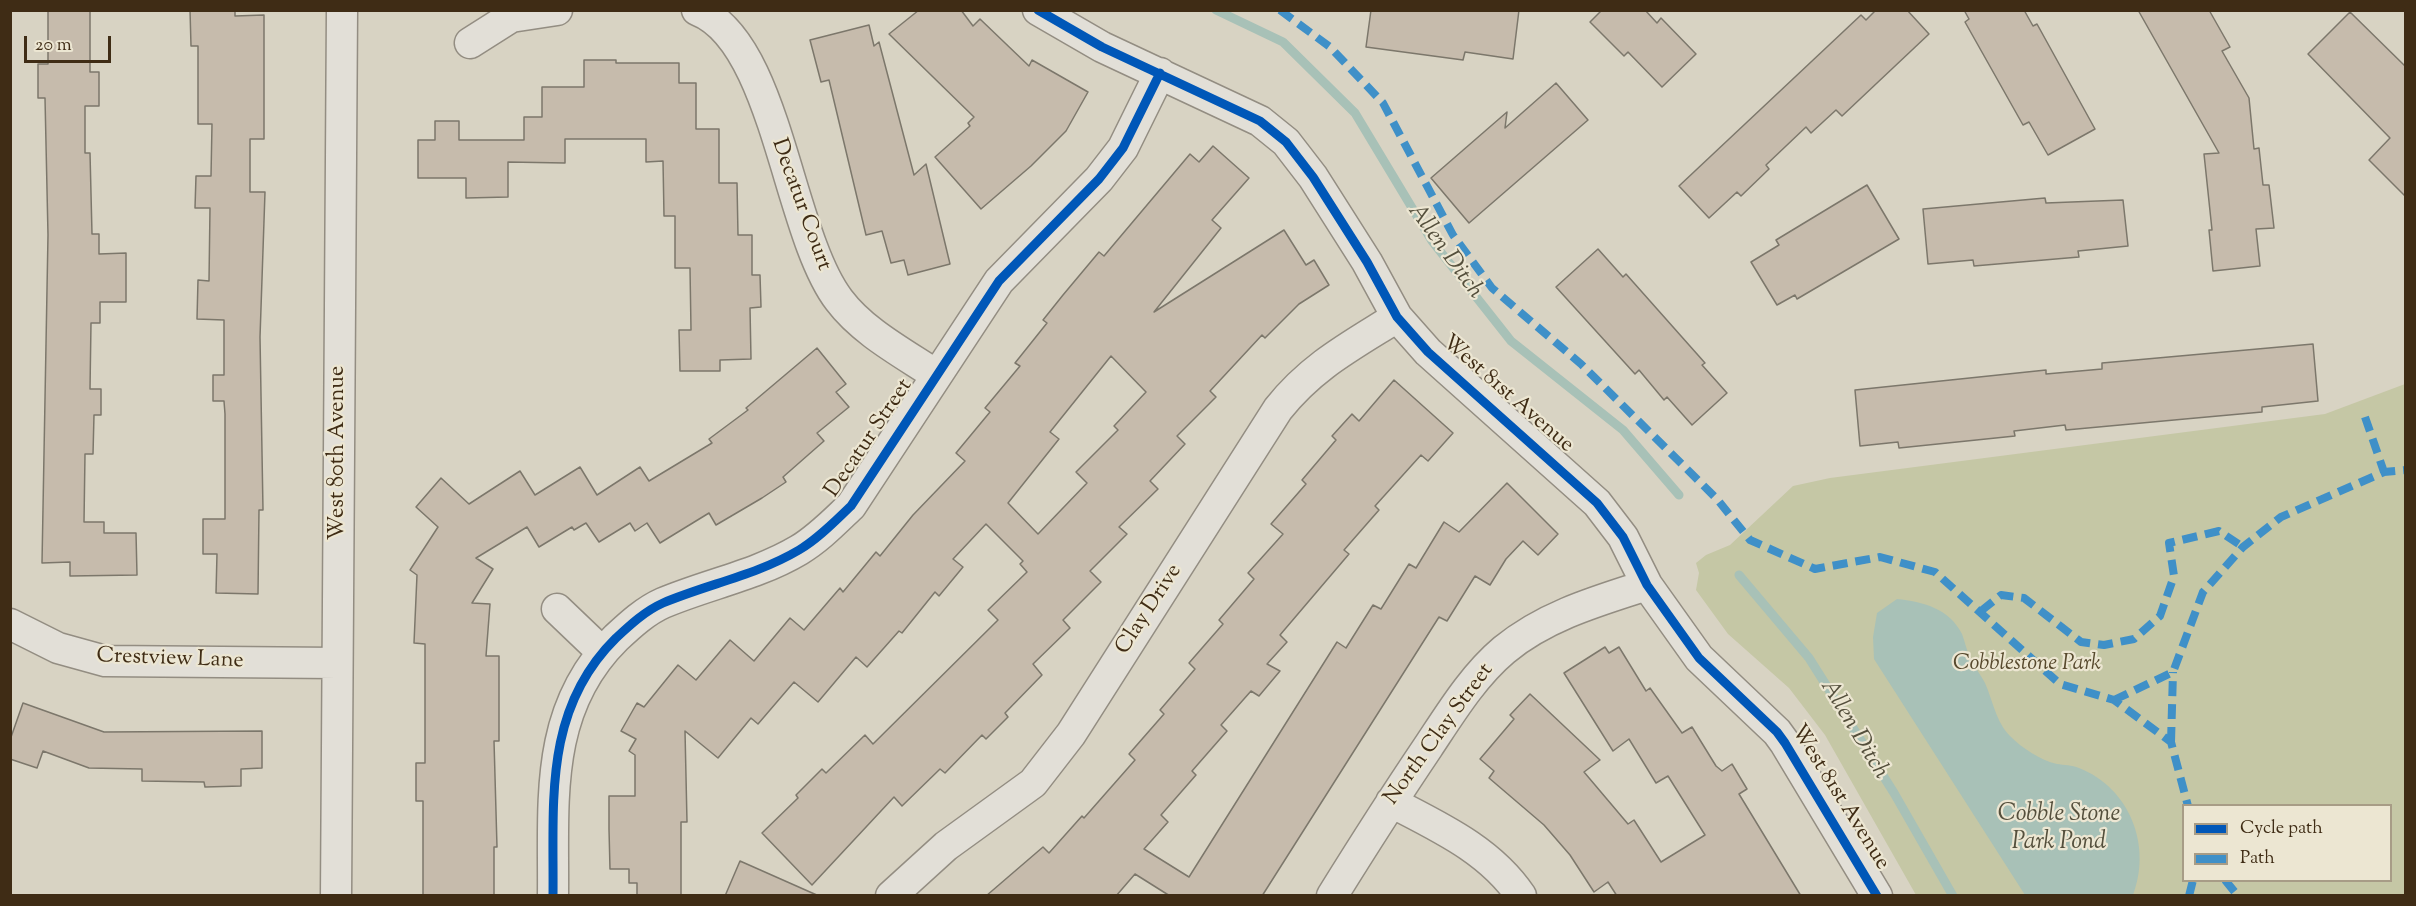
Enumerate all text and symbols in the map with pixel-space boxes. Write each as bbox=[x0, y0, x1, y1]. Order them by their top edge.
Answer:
scale bar bbox=[27, 24, 114, 62]
text: 20 m bbox=[35, 33, 72, 59]
street label: Decatur Court bbox=[764, 136, 836, 274]
water label: Allen Ditch bbox=[1400, 199, 1488, 305]
street label: West 81st Avenue bbox=[1436, 331, 1578, 459]
street label: West 80th Avenue bbox=[326, 366, 352, 540]
street label: Decatur Street bbox=[821, 375, 919, 503]
street label: Clay Drive bbox=[1111, 560, 1189, 660]
street label: Crestview Lane bbox=[96, 644, 244, 676]
park label: Cobblestone Park bbox=[1953, 652, 2101, 678]
street label: North Clay Street bbox=[1380, 659, 1500, 811]
water label: Allen Ditch bbox=[1812, 675, 1894, 785]
street label: West 81st Avenue bbox=[1784, 721, 1894, 875]
water label: Cobble Stone Park Pond bbox=[1998, 802, 2120, 858]
legend bbox=[2182, 804, 2392, 882]
text: Cycle path bbox=[2240, 816, 2323, 842]
text: Path bbox=[2240, 846, 2275, 872]

